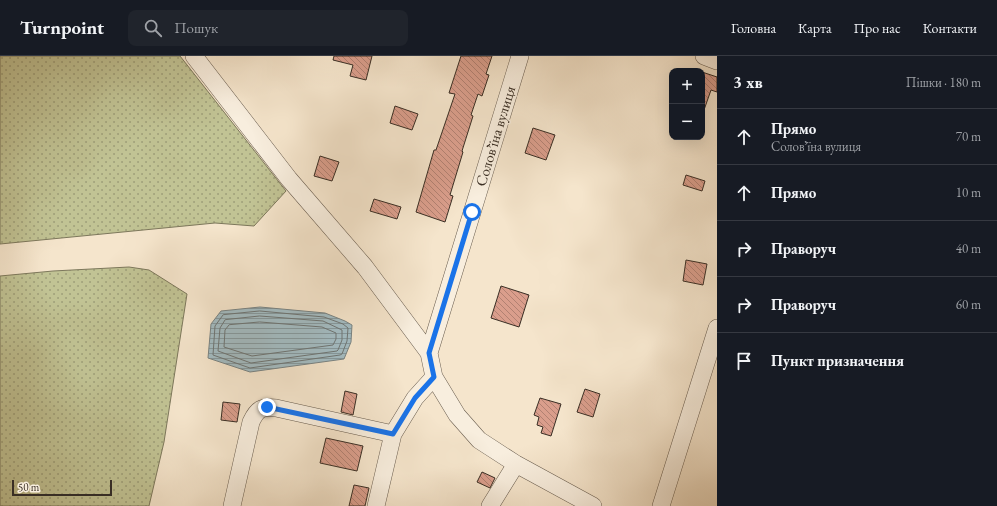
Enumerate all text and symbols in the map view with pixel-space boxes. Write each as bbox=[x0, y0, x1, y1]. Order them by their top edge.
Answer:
search box bbox=[128, 10, 408, 46]
text: Turnpoint bbox=[20, 15, 104, 40]
icon: search bbox=[142, 17, 164, 39]
text: Пошук bbox=[174, 18, 218, 37]
text: Головна bbox=[731, 19, 776, 37]
text: Карта bbox=[798, 19, 831, 37]
text: Про нас bbox=[853, 19, 901, 37]
text: Контакти bbox=[923, 19, 977, 37]
map controls bbox=[669, 68, 705, 140]
button: + bbox=[669, 68, 705, 104]
text: 3 хв bbox=[733, 71, 763, 93]
text: Пішки · 180 m bbox=[906, 74, 981, 91]
street label: Соловʼїна вулиця bbox=[471, 83, 519, 189]
button: − bbox=[669, 104, 705, 140]
text: Прямо bbox=[771, 119, 816, 138]
icon: ahead bbox=[733, 126, 755, 148]
text: 70 m bbox=[956, 128, 981, 145]
text: Соловʼїна вулиця bbox=[771, 138, 861, 155]
icon: ahead bbox=[733, 182, 755, 204]
text: Прямо bbox=[771, 183, 816, 202]
text: 10 m bbox=[956, 184, 981, 201]
route start bbox=[463, 203, 481, 221]
icon: right bbox=[733, 238, 755, 260]
text: Праворуч bbox=[771, 239, 836, 258]
text: 40 m bbox=[956, 240, 981, 257]
icon: right bbox=[733, 294, 755, 316]
text: Праворуч bbox=[771, 295, 836, 314]
text: 60 m bbox=[956, 296, 981, 313]
icon: arrive bbox=[733, 350, 755, 372]
text: Пункт призначення bbox=[771, 351, 904, 370]
route end bbox=[258, 398, 276, 416]
scale bar bbox=[12, 478, 112, 497]
text: 50 m bbox=[18, 480, 39, 494]

